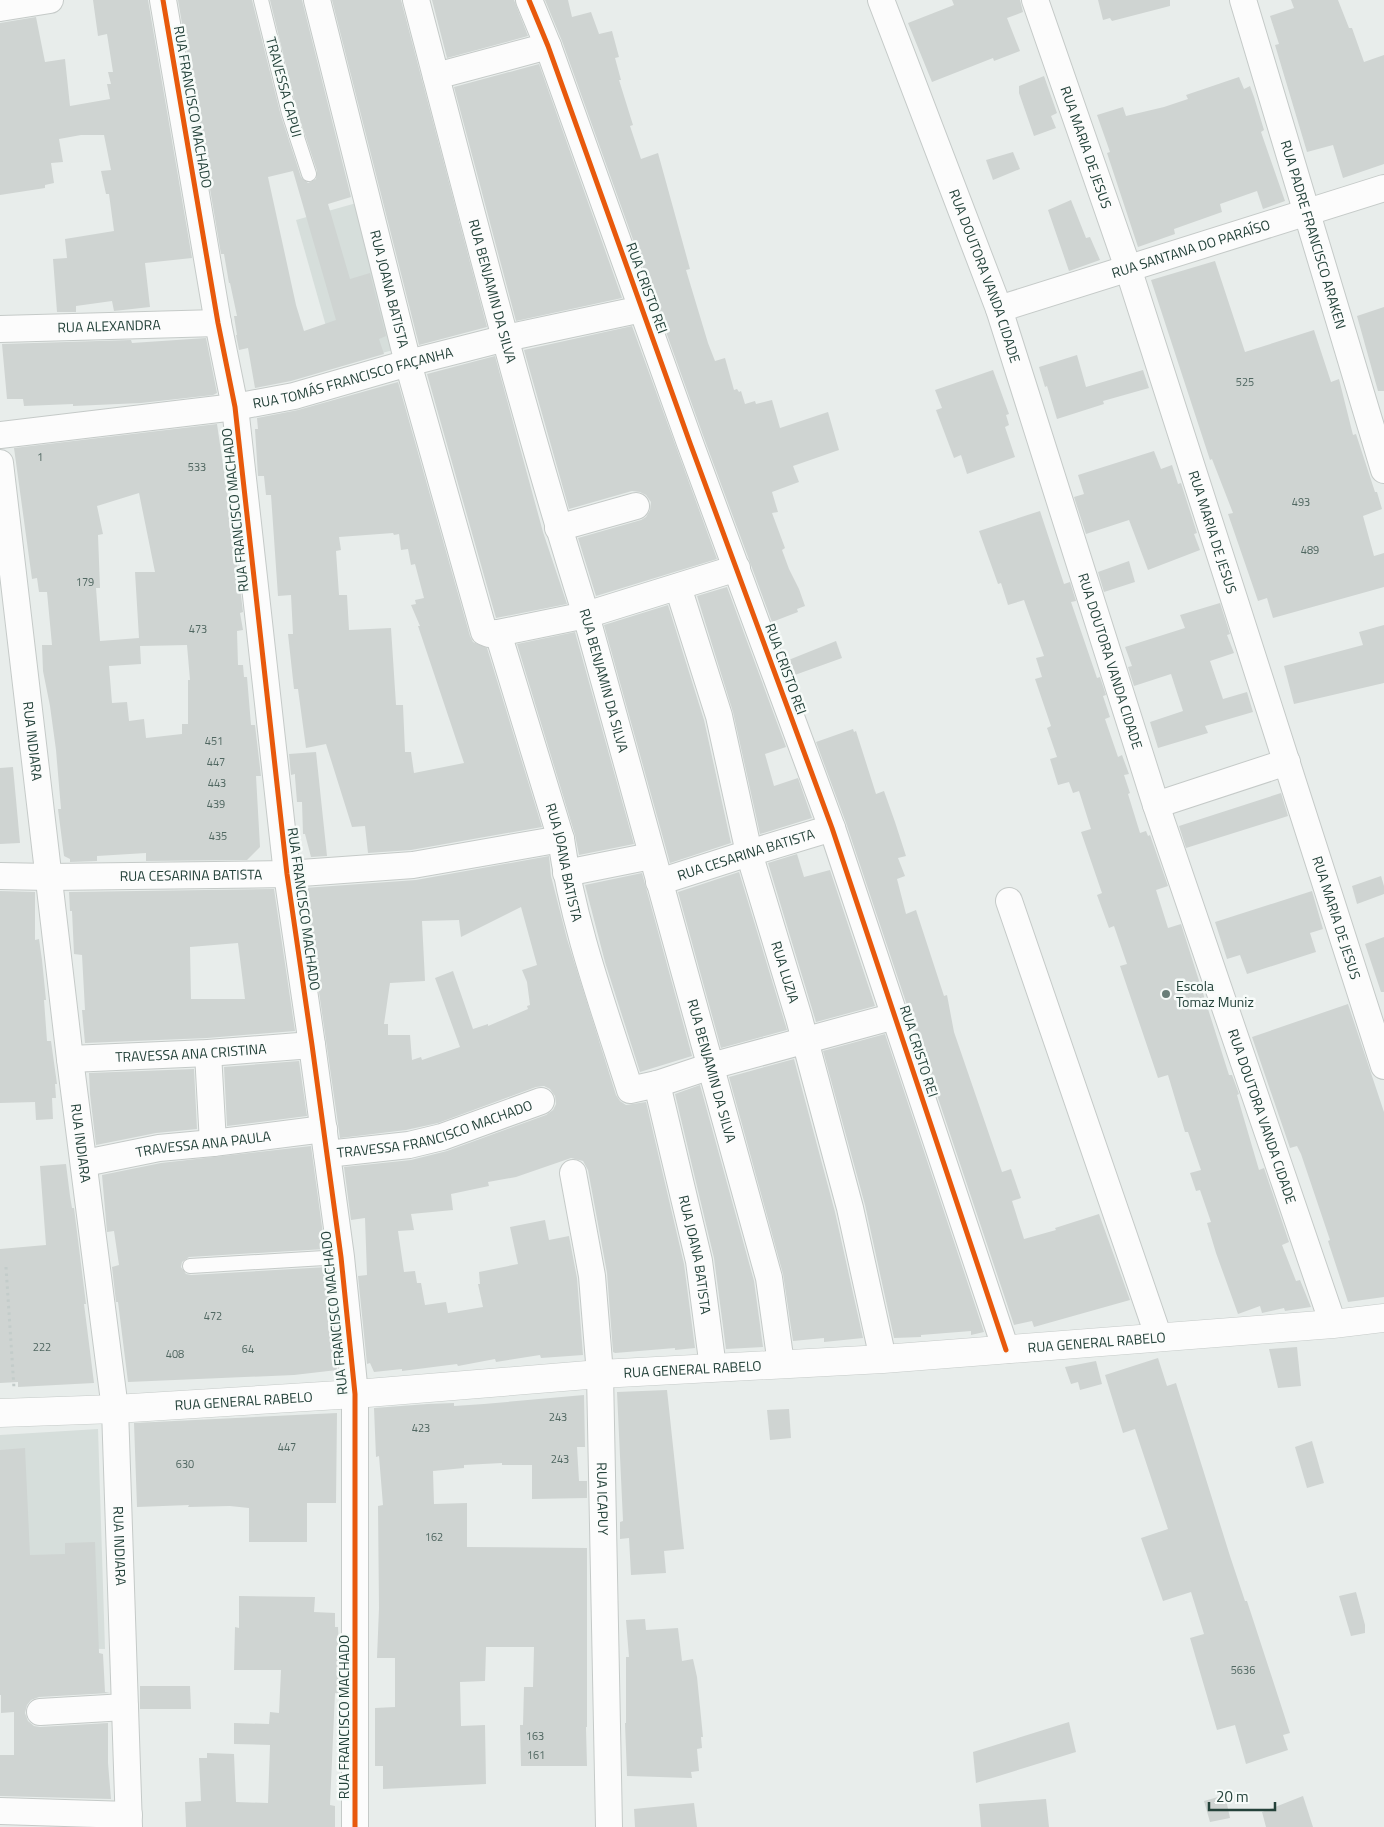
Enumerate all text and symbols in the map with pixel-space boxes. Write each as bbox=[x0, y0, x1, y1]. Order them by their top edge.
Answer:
street label: RUA FRANCISCO MACHADO bbox=[169, 24, 218, 190]
street label: TRAVESSA CAPUI bbox=[261, 34, 308, 139]
street label: RUA MARIA DE JESUS bbox=[1056, 83, 1118, 211]
street label: RUA PADRE FRANCISCO ARAKEN bbox=[1276, 137, 1352, 332]
street label: RUA DOUTORA VANDA CIDADE bbox=[944, 186, 1026, 366]
street label: RUA SANTANA DO PARAÍSO bbox=[1109, 213, 1272, 283]
street label: RUA BENJAMIN DA SILVA bbox=[464, 217, 523, 366]
street label: RUA JOANA BATISTA bbox=[365, 228, 415, 351]
street label: RUA CRISTO REI bbox=[621, 239, 674, 336]
street label: RUA ALEXANDRA bbox=[57, 314, 162, 337]
street label: RUA TOMÁS FRANCISCO FAÇANHA bbox=[251, 341, 456, 414]
house number: 525 bbox=[1236, 374, 1254, 390]
street label: RUA FRANCISCO MACHADO bbox=[215, 427, 254, 593]
house number: 1 bbox=[37, 449, 43, 465]
house number: 533 bbox=[188, 459, 206, 475]
street label: RUA MARIA DE JESUS bbox=[1184, 468, 1243, 596]
house number: 493 bbox=[1292, 494, 1310, 510]
house number: 489 bbox=[1301, 542, 1319, 558]
street label: RUA DOUTORA VANDA CIDADE bbox=[1073, 570, 1149, 752]
house number: 179 bbox=[76, 574, 94, 590]
street label: RUA BENJAMIN DA SILVA bbox=[575, 606, 635, 755]
street label: RUA CRISTO REI bbox=[760, 620, 813, 717]
house number: 473 bbox=[189, 621, 207, 637]
street label: RUA INDIARA bbox=[18, 700, 48, 782]
house number: 451 bbox=[205, 733, 223, 749]
house number: 447 bbox=[207, 754, 225, 770]
house number: 443 bbox=[208, 775, 226, 791]
house number: 439 bbox=[207, 796, 225, 812]
street label: RUA JOANA BATISTA bbox=[541, 800, 589, 924]
street label: RUA CESARINA BATISTA bbox=[674, 823, 817, 886]
street label: RUA FRANCISCO MACHADO bbox=[283, 826, 326, 992]
house number: 435 bbox=[209, 828, 227, 844]
street label: RUA MARIA DE JESUS bbox=[1307, 853, 1367, 982]
street label: RUA CESARINA BATISTA bbox=[119, 863, 263, 886]
street label: RUA LUZIA bbox=[766, 938, 805, 1006]
place label: Escola Tomaz Muniz bbox=[1176, 975, 1254, 1012]
marker: Escola Tomaz Muniz bbox=[1160, 988, 1172, 1000]
street label: RUA BENJAMIN DA SILVA bbox=[682, 996, 742, 1146]
street label: RUA CRISTO REI bbox=[895, 1002, 944, 1099]
street label: RUA DOUTORA VANDA CIDADE bbox=[1223, 1026, 1302, 1207]
street label: TRAVESSA ANA CRISTINA bbox=[115, 1037, 268, 1067]
street label: TRAVESSA FRANCISCO MACHADO bbox=[336, 1094, 535, 1163]
street label: RUA INDIARA bbox=[66, 1102, 97, 1185]
street label: TRAVESSA ANA PAULA bbox=[134, 1125, 273, 1162]
street label: RUA JOANA BATISTA bbox=[674, 1193, 717, 1316]
street label: RUA FRANCISCO MACHADO bbox=[314, 1230, 353, 1396]
house number: 472 bbox=[204, 1308, 222, 1324]
street label: RUA GENERAL RABELO bbox=[1027, 1326, 1166, 1358]
house number: 222 bbox=[33, 1339, 51, 1355]
house number: 64 bbox=[242, 1341, 254, 1357]
house number: 408 bbox=[166, 1346, 184, 1362]
street label: RUA GENERAL RABELO bbox=[623, 1354, 762, 1383]
street label: RUA GENERAL RABELO bbox=[174, 1386, 313, 1415]
house number: 243 bbox=[549, 1409, 567, 1425]
house number: 423 bbox=[412, 1420, 430, 1436]
house number: 447 bbox=[278, 1439, 296, 1455]
house number: 243 bbox=[551, 1451, 569, 1467]
house number: 630 bbox=[176, 1456, 194, 1472]
street label: RUA ICAPUY bbox=[592, 1462, 614, 1536]
street label: RUA INDIARA bbox=[108, 1506, 132, 1587]
house number: 162 bbox=[425, 1529, 443, 1545]
street label: RUA FRANCISCO MACHADO bbox=[333, 1635, 354, 1799]
house number: 5636 bbox=[1231, 1662, 1255, 1678]
house number: 163 bbox=[526, 1728, 544, 1744]
house number: 161 bbox=[527, 1747, 545, 1763]
scale bar bbox=[1209, 1780, 1275, 1812]
text: 20 m bbox=[1216, 1785, 1249, 1808]

